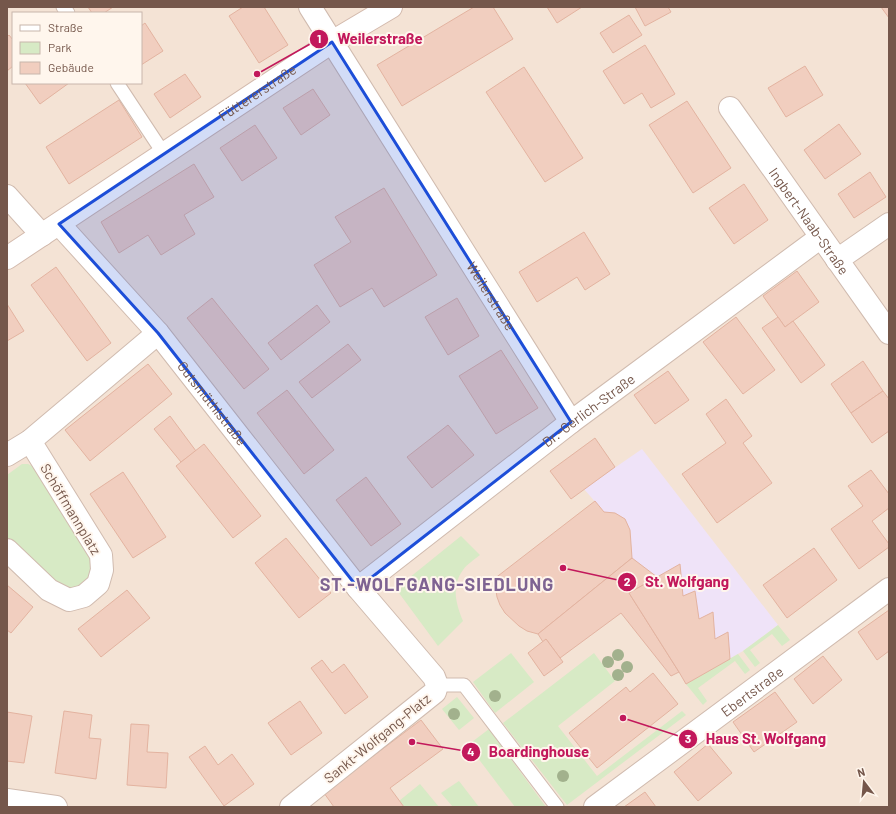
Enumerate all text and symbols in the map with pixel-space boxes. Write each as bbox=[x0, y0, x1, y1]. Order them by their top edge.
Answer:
legend bbox=[12, 12, 142, 84]
text: Straße bbox=[48, 20, 83, 34]
callout: Weilerstraße bbox=[309, 25, 430, 52]
text: Weilerstraße bbox=[337, 29, 423, 47]
text: 1 bbox=[317, 31, 321, 45]
text: Park bbox=[48, 40, 72, 54]
text: Gebäude bbox=[48, 60, 94, 74]
street label: Füttererstraße bbox=[215, 60, 299, 124]
street label: Ingbert-Naab-Straße bbox=[766, 164, 853, 278]
street label: Weilerstraße bbox=[464, 258, 519, 333]
street label: Gutsmüthlstraße bbox=[175, 357, 251, 448]
street label: Dr.-Gerlich-Straße bbox=[538, 370, 638, 450]
street label: Schöffmannplatz bbox=[37, 460, 105, 558]
callout: St. Wolfgang bbox=[617, 569, 737, 596]
text: St. Wolfgang bbox=[645, 572, 729, 590]
district label: ST.-WOLFGANG-SIEDLUNG bbox=[320, 573, 554, 595]
text: 2 bbox=[624, 574, 631, 588]
street label: Ebertstraße bbox=[717, 662, 786, 720]
street label: Sankt-Wolfgang-Platz bbox=[320, 690, 434, 786]
callout: Haus St. Wolfgang bbox=[678, 725, 834, 752]
text: Haus St. Wolfgang bbox=[706, 729, 826, 747]
text: 3 bbox=[685, 731, 691, 745]
callout: Boardinghouse bbox=[461, 738, 597, 765]
text: Boardinghouse bbox=[489, 742, 589, 760]
text: 4 bbox=[467, 744, 475, 758]
north arrow bbox=[844, 762, 884, 802]
text: N bbox=[856, 765, 866, 779]

